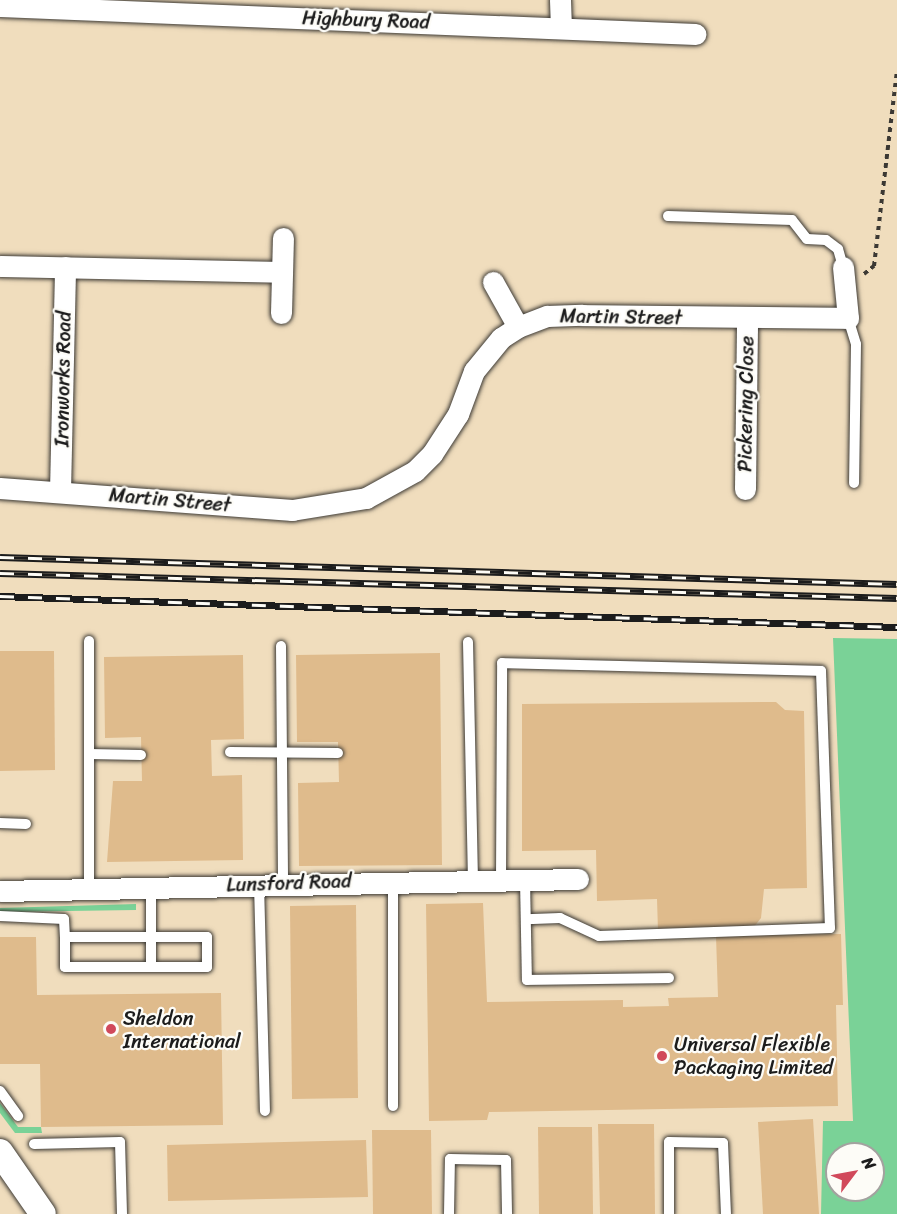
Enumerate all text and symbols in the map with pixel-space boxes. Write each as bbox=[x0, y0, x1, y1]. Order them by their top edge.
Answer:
street label: Highbury Road bbox=[301, 6, 431, 34]
street label: Martin Street bbox=[559, 304, 683, 330]
street label: Ironworks Road bbox=[50, 311, 76, 447]
street label: Pickering Close bbox=[733, 336, 759, 472]
street label: Martin Street bbox=[108, 483, 232, 517]
street label: Lunsford Road bbox=[226, 869, 352, 897]
place label: Sheldon International bbox=[123, 1006, 241, 1053]
marker: Sheldon International bbox=[104, 1022, 118, 1036]
place label: Universal Flexible Packaging Limited bbox=[674, 1032, 833, 1079]
marker: Universal Flexible Packaging Limited bbox=[655, 1049, 669, 1063]
north arrow bbox=[825, 1142, 885, 1202]
text: N bbox=[854, 1151, 884, 1176]

